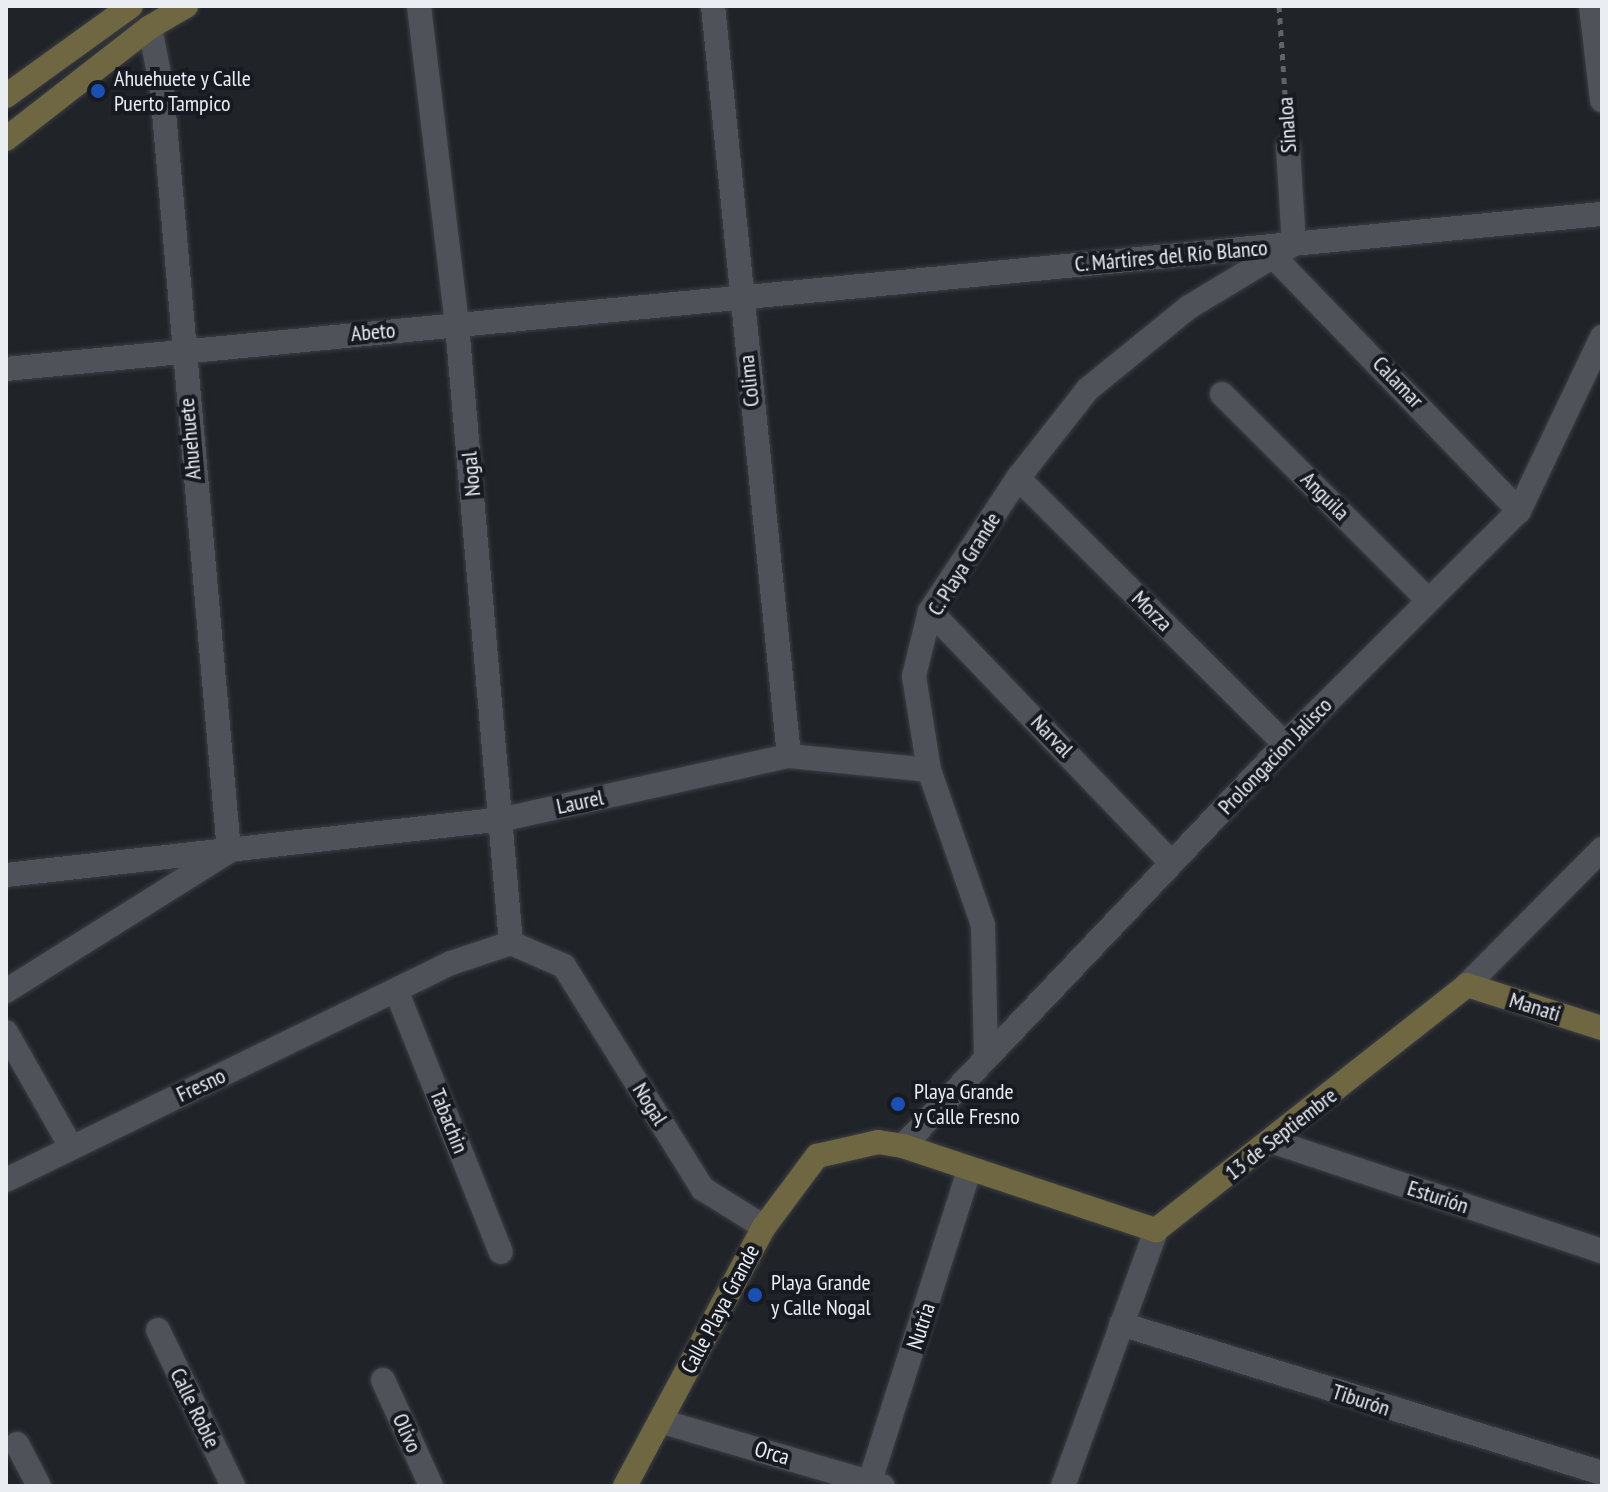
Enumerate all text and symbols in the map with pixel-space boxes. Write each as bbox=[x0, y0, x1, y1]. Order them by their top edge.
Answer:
place label: Ahuehuete y Calle Puerto Tampico bbox=[114, 65, 252, 116]
marker: Ahuehuete y Calle Puerto Tampico bbox=[89, 82, 107, 100]
street label: Sinaloa bbox=[1272, 96, 1302, 154]
street label: C. Mártires del Río Blanco bbox=[1073, 234, 1269, 278]
street label: Abeto bbox=[350, 317, 396, 347]
street label: Calamar bbox=[1367, 351, 1429, 413]
street label: Colima bbox=[733, 354, 765, 408]
street label: Ahuehuete bbox=[173, 397, 207, 481]
street label: Nogal bbox=[456, 451, 486, 497]
street label: Anguila bbox=[1295, 466, 1355, 526]
street label: C. Playa Grande bbox=[921, 507, 1007, 621]
street label: Morza bbox=[1126, 585, 1178, 637]
street label: Prolongacion Jalisco bbox=[1213, 692, 1337, 820]
street label: Narval bbox=[1025, 709, 1079, 763]
street label: Laurel bbox=[554, 784, 606, 820]
street label: Manati bbox=[1506, 987, 1564, 1027]
street label: Fresno bbox=[172, 1062, 230, 1108]
street label: Nogal bbox=[627, 1078, 673, 1130]
place label: Playa Grande y Calle Fresno bbox=[914, 1078, 1020, 1130]
street label: 13 de Septiembre bbox=[1220, 1082, 1342, 1186]
street label: Tabachin bbox=[424, 1085, 474, 1157]
marker: Playa Grande y Calle Fresno bbox=[889, 1095, 907, 1113]
street label: Esturión bbox=[1404, 1175, 1472, 1219]
street label: Calle Playa Grande bbox=[675, 1240, 765, 1378]
place label: Playa Grande y Calle Nogal bbox=[771, 1269, 871, 1320]
marker: Playa Grande y Calle Nogal bbox=[746, 1286, 764, 1304]
street label: Nutria bbox=[901, 1300, 941, 1352]
street label: Calle Roble bbox=[164, 1364, 226, 1452]
street label: Tiburón bbox=[1329, 1378, 1393, 1422]
street label: Olivo bbox=[387, 1409, 427, 1457]
street label: Orca bbox=[752, 1436, 792, 1470]

